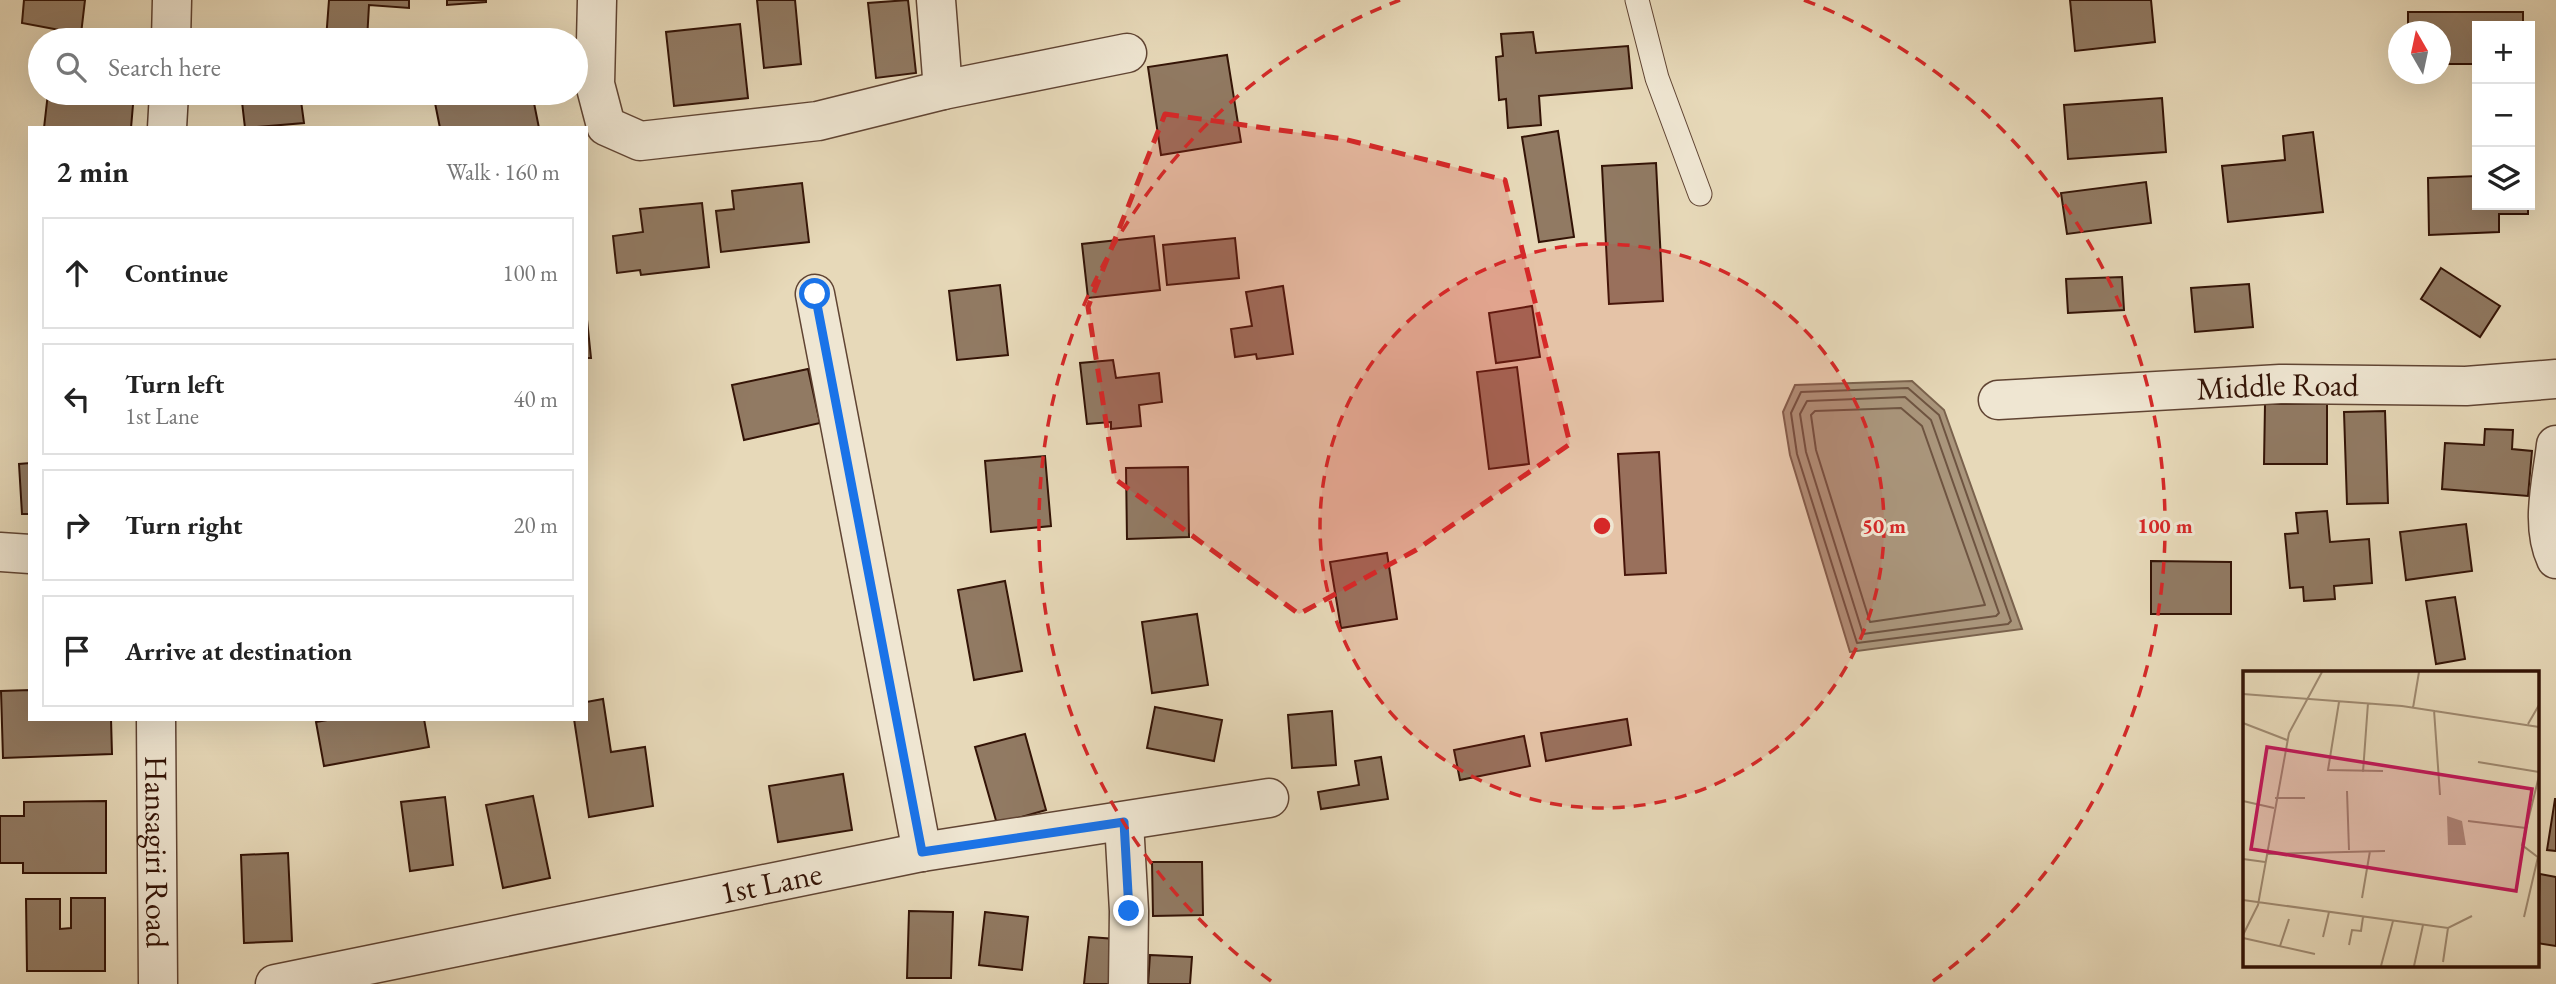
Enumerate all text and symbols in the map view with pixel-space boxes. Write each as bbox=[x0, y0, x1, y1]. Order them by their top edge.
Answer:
north arrow bbox=[2388, 21, 2451, 84]
map controls bbox=[2472, 21, 2535, 210]
button: + bbox=[2472, 21, 2535, 84]
search box bbox=[28, 28, 588, 105]
icon: search bbox=[52, 48, 90, 86]
text: Search here bbox=[108, 50, 221, 84]
button: − bbox=[2472, 84, 2535, 147]
button: layers bbox=[2472, 147, 2535, 210]
text: 2 min bbox=[56, 152, 129, 191]
text: Walk · 160 m bbox=[446, 157, 560, 187]
icon: ahead bbox=[58, 254, 96, 292]
text: Continue bbox=[125, 256, 228, 290]
text: 100 m bbox=[502, 258, 558, 288]
route start bbox=[799, 278, 830, 309]
street label: Middle Road bbox=[2195, 363, 2360, 410]
text: Turn left bbox=[125, 367, 224, 401]
icon: left bbox=[58, 380, 96, 418]
text: 40 m bbox=[513, 384, 558, 414]
text: 1st Lane bbox=[125, 401, 199, 431]
icon: right bbox=[58, 506, 96, 544]
text: Turn right bbox=[125, 508, 243, 542]
text: 20 m bbox=[513, 510, 558, 540]
text: 50 m bbox=[1862, 512, 1906, 539]
text: 100 m bbox=[2137, 512, 2193, 539]
centre of rings bbox=[1590, 514, 1614, 538]
icon: arrive bbox=[58, 632, 96, 670]
text: Arrive at destination bbox=[125, 634, 352, 668]
inset map bbox=[2243, 671, 2538, 967]
street label: Hansagiri Road bbox=[135, 756, 179, 949]
street label: 1st Lane bbox=[716, 852, 825, 914]
route end bbox=[1113, 895, 1144, 926]

